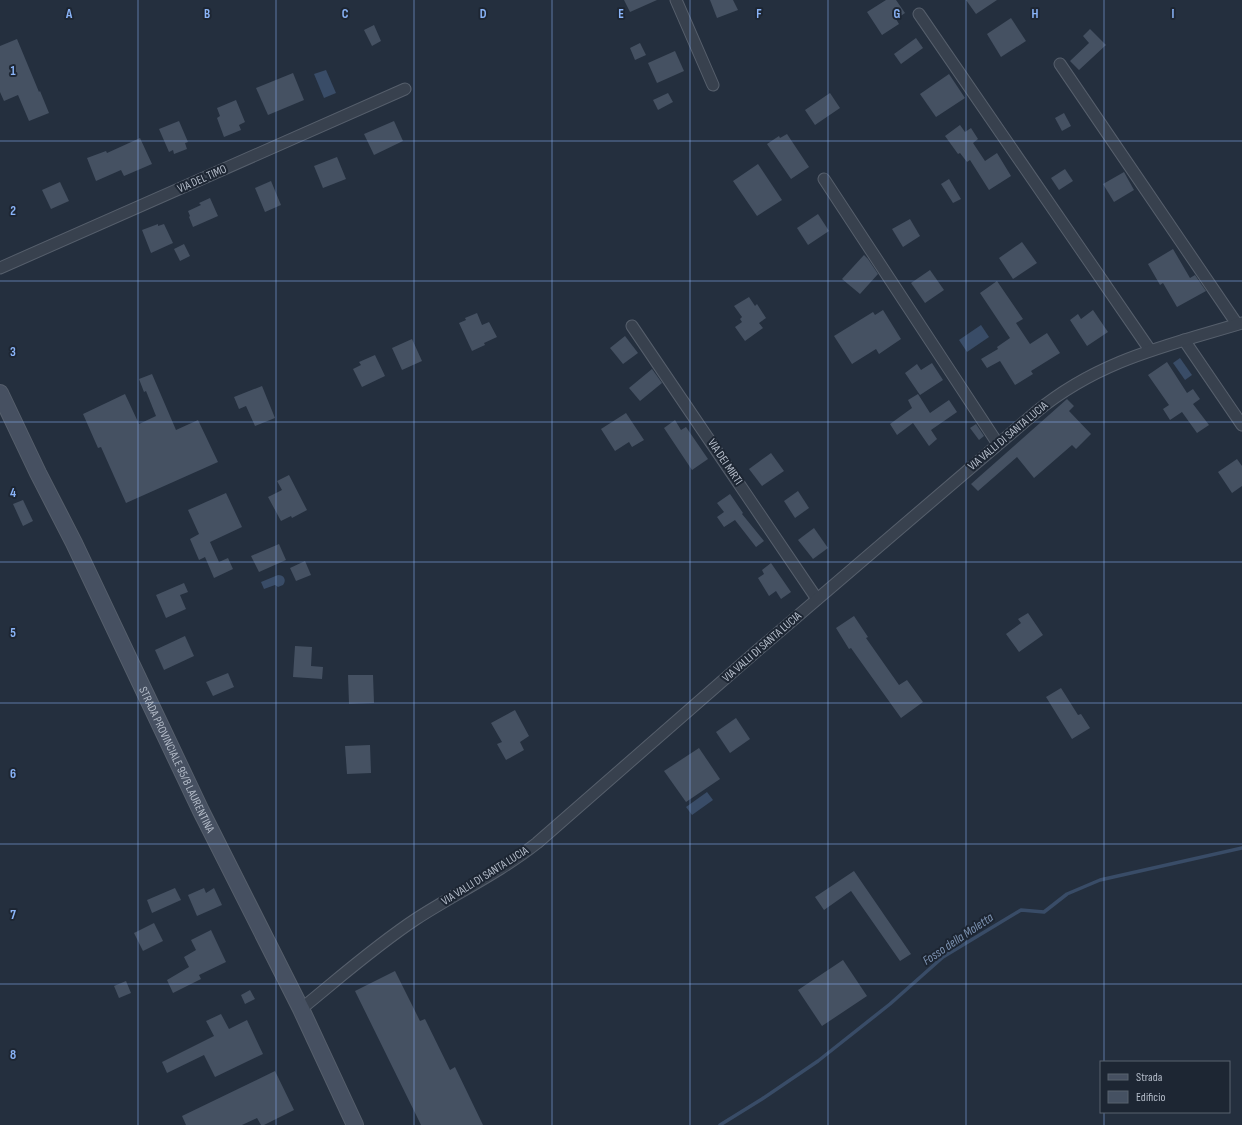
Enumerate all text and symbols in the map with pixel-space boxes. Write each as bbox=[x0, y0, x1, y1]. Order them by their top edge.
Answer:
text: A bbox=[65, 6, 73, 22]
text: B bbox=[204, 6, 210, 22]
text: C bbox=[342, 6, 349, 22]
text: D bbox=[480, 6, 487, 22]
text: E bbox=[618, 6, 624, 22]
text: F bbox=[756, 6, 762, 22]
text: G bbox=[894, 6, 901, 22]
text: H bbox=[1032, 6, 1039, 22]
text: I bbox=[1172, 6, 1175, 22]
text: 1 bbox=[10, 63, 16, 79]
street label: VIA DEL TIMO bbox=[175, 161, 229, 197]
text: 2 bbox=[10, 203, 16, 219]
text: 3 bbox=[10, 344, 16, 360]
street label: VIA VALLI DI SANTA LUCIA bbox=[965, 398, 1052, 474]
street label: VIA DEI MIRTI bbox=[704, 436, 746, 488]
text: 4 bbox=[10, 485, 16, 501]
street label: VIA VALLI DI SANTA LUCIA bbox=[719, 608, 805, 685]
text: 5 bbox=[10, 625, 16, 641]
street label: STRADA PROVINCIALE 95/B LAURENTINA bbox=[136, 684, 219, 836]
text: 6 bbox=[10, 766, 16, 782]
street label: VIA VALLI DI SANTA LUCIA bbox=[439, 843, 532, 909]
text: 7 bbox=[10, 907, 16, 923]
water label: Fosso della Moletta bbox=[920, 909, 997, 969]
text: 8 bbox=[10, 1047, 16, 1063]
legend bbox=[1100, 1061, 1230, 1113]
text: Strada bbox=[1136, 1070, 1163, 1085]
text: Edificio bbox=[1136, 1090, 1165, 1105]

